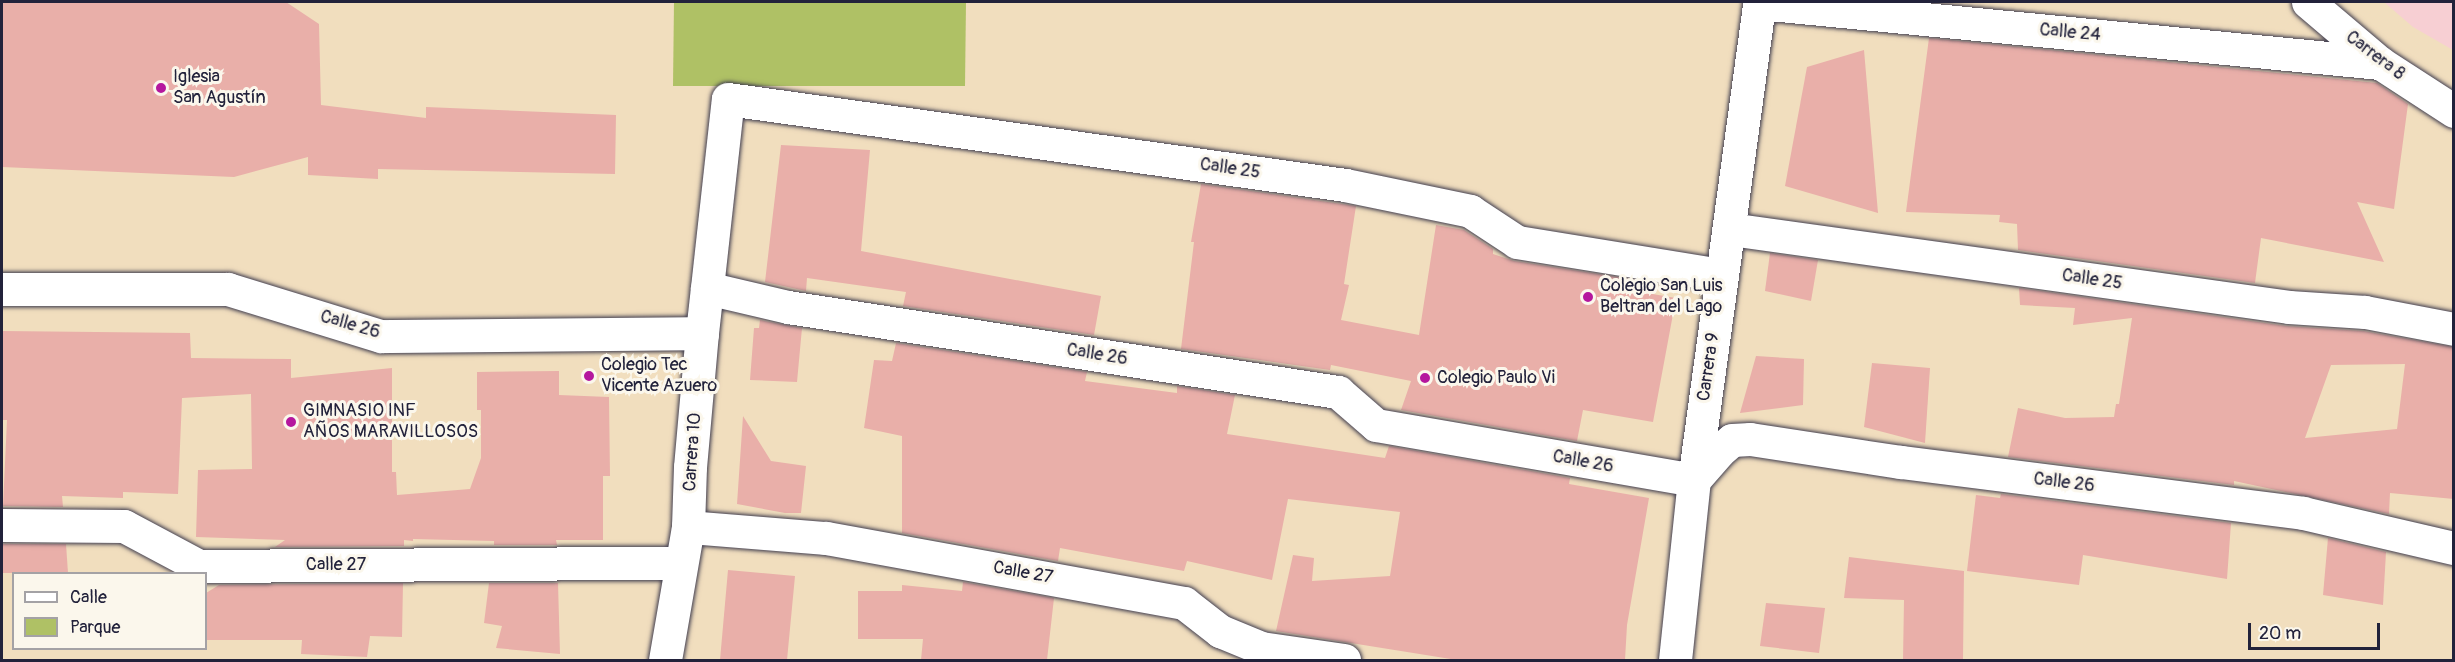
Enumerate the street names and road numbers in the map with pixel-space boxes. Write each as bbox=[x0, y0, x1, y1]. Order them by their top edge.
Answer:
street label: Calle 24 bbox=[2039, 20, 2101, 46]
street label: Carrera 8 bbox=[2341, 27, 2409, 85]
street label: Calle 25 bbox=[1198, 154, 1262, 184]
street label: Calle 25 bbox=[2060, 265, 2124, 295]
street label: Calle 26 bbox=[318, 306, 382, 344]
street label: Carrera 9 bbox=[1694, 331, 1724, 403]
street label: Calle 26 bbox=[1065, 340, 1129, 370]
street label: Carrera 10 bbox=[679, 412, 707, 492]
street label: Calle 26 bbox=[1551, 446, 1615, 478]
street label: Calle 26 bbox=[2032, 469, 2096, 497]
street label: Calle 27 bbox=[306, 554, 366, 576]
street label: Calle 27 bbox=[991, 557, 1055, 589]

